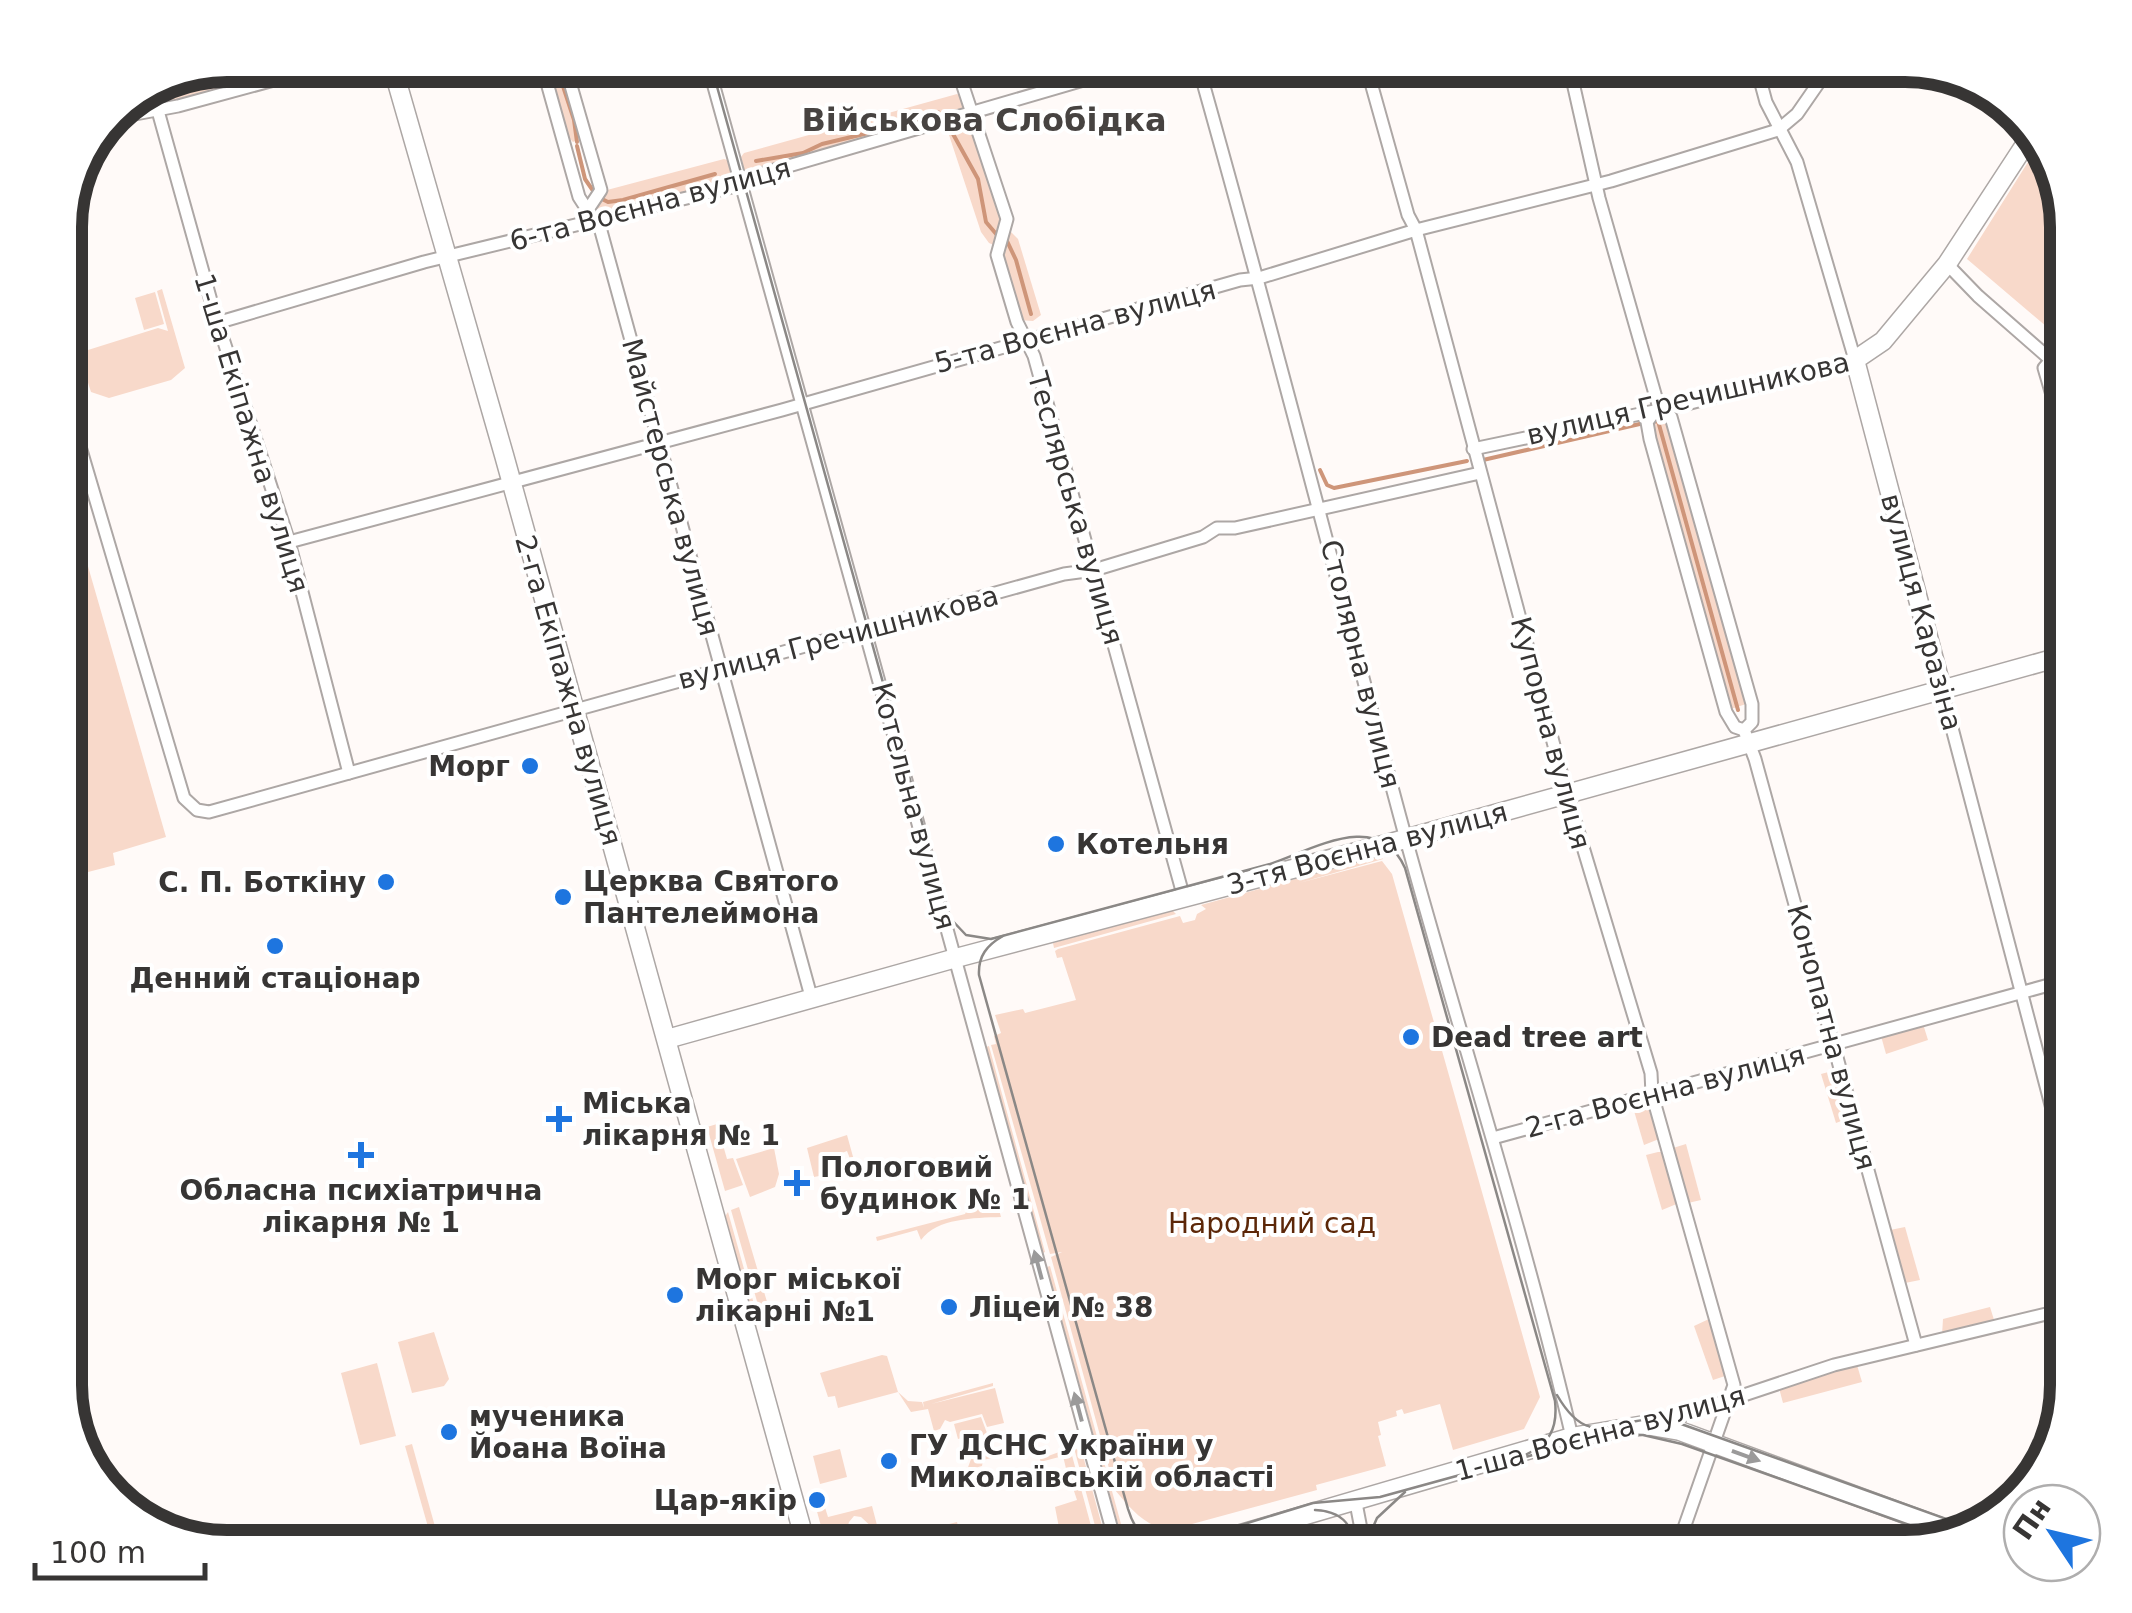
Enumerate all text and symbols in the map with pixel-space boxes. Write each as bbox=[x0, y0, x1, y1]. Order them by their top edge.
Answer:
district label: Військова Слобідка bbox=[801, 101, 1167, 139]
street label: 6-та Воєнна вулиця bbox=[506, 151, 794, 258]
street label: 1-ша Екіпажна вулиця bbox=[187, 270, 316, 597]
street label: 5-та Воєнна вулиця bbox=[931, 273, 1219, 380]
street label: Майстерська вулиця bbox=[615, 335, 726, 639]
street label: вулиця Гречишникова bbox=[1523, 345, 1853, 452]
street label: Теслярська вулиця bbox=[1020, 367, 1130, 648]
street label: вулиця Каразіна bbox=[1874, 490, 1969, 734]
street label: 2-га Екіпажна вулиця bbox=[508, 531, 629, 849]
street label: Столярна вулиця bbox=[1314, 536, 1407, 792]
street label: вулиця Гречишникова bbox=[674, 579, 1002, 696]
street label: Купорна вулиця bbox=[1504, 613, 1597, 853]
street label: Котельна вулиця bbox=[865, 679, 962, 933]
place label: Морг bbox=[428, 750, 510, 783]
marker: Морг bbox=[519, 755, 541, 777]
street label: 3-тя Воєнна вулиця bbox=[1223, 795, 1511, 902]
place label: Котельня bbox=[1076, 828, 1229, 861]
marker: Котельня bbox=[1045, 833, 1067, 855]
place label: Церква Святого Пантелеймона bbox=[583, 865, 839, 930]
place label: С. П. Боткіну bbox=[158, 866, 366, 899]
marker: С. П. Боткіну bbox=[375, 871, 397, 893]
marker: Церква Святого Пантелеймона bbox=[552, 886, 574, 908]
street label: Конопатна вулиця bbox=[1780, 901, 1883, 1174]
marker: Денний стаціонар bbox=[264, 935, 286, 957]
place label: Денний стаціонар bbox=[129, 962, 421, 995]
place label: Dead tree art bbox=[1431, 1021, 1643, 1054]
marker: Dead tree art bbox=[1400, 1026, 1422, 1048]
street label: 2-га Воєнна вулиця bbox=[1522, 1038, 1809, 1145]
place label: Міська лікарня № 1 bbox=[582, 1087, 780, 1152]
marker: Міська лікарня № 1 bbox=[546, 1106, 572, 1132]
marker: Обласна психіатрична лікарня № 1 bbox=[348, 1142, 374, 1168]
place label: Пологовий будинок № 1 bbox=[820, 1151, 1030, 1216]
marker: Пологовий будинок № 1 bbox=[784, 1170, 810, 1196]
place label: Обласна психіатрична лікарня № 1 bbox=[180, 1174, 542, 1239]
park label: Народний сад bbox=[1168, 1207, 1376, 1240]
one-way arrow bbox=[1030, 1249, 1046, 1280]
place label: Морг міської лікарні №1 bbox=[695, 1263, 902, 1328]
marker: Морг міської лікарні №1 bbox=[664, 1284, 686, 1306]
place label: Ліцей № 38 bbox=[969, 1291, 1153, 1324]
marker: Ліцей № 38 bbox=[938, 1296, 960, 1318]
street label: 1-ша Воєнна вулиця bbox=[1451, 1379, 1749, 1488]
one-way arrow bbox=[1069, 1391, 1085, 1422]
place label: мученика Йоана Воїна bbox=[469, 1400, 667, 1465]
marker: мученика Йоана Воїна bbox=[438, 1421, 460, 1443]
place label: ГУ ДСНС України у Миколаївській області bbox=[909, 1429, 1274, 1494]
one-way arrow bbox=[1732, 1449, 1762, 1464]
marker: ГУ ДСНС України у Миколаївській області bbox=[878, 1450, 900, 1472]
north arrow bbox=[2002, 1483, 2102, 1583]
place label: Цар-якір bbox=[654, 1484, 797, 1517]
marker: Цар-якір bbox=[806, 1489, 828, 1511]
text: Пн bbox=[2006, 1492, 2058, 1546]
scale bar bbox=[35, 1518, 205, 1580]
text: 100 m bbox=[50, 1535, 146, 1570]

